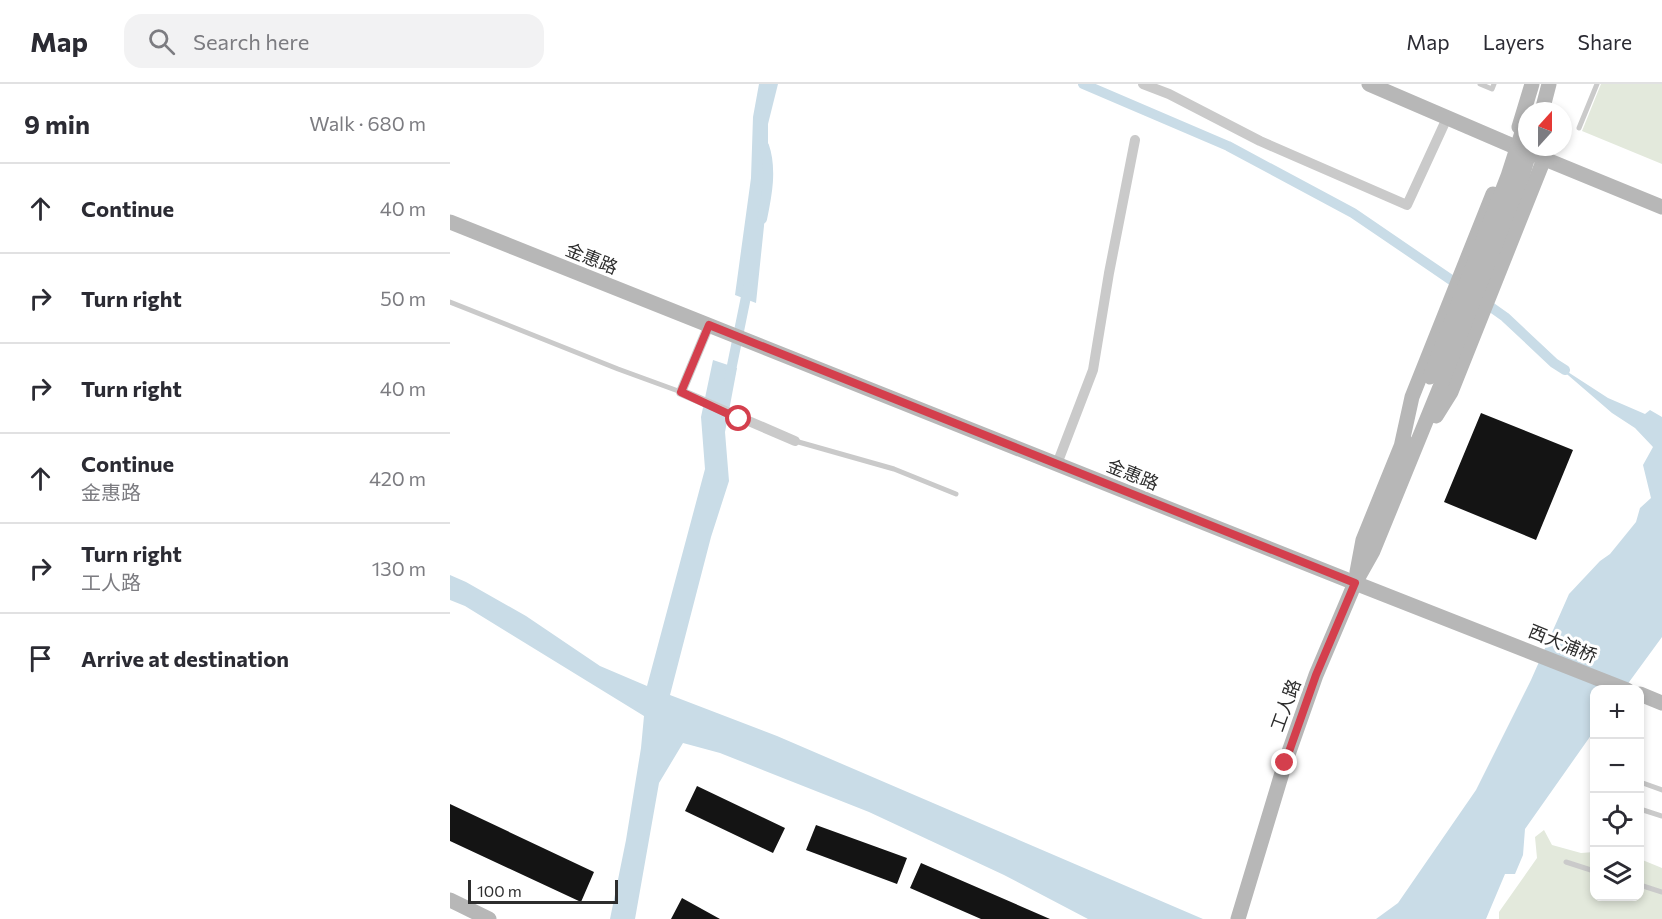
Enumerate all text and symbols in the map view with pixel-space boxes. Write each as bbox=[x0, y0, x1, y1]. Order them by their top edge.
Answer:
search box bbox=[124, 14, 544, 68]
text: Map bbox=[30, 24, 88, 58]
icon: search bbox=[145, 25, 178, 58]
text: Search here bbox=[193, 28, 309, 55]
text: Map bbox=[1406, 29, 1450, 54]
text: Layers bbox=[1483, 29, 1545, 54]
text: Share bbox=[1578, 29, 1632, 54]
north arrow bbox=[1518, 102, 1572, 156]
text: 9 min bbox=[24, 108, 90, 139]
text: Walk · 680 m bbox=[309, 111, 426, 135]
icon: ahead bbox=[24, 192, 57, 225]
text: Continue bbox=[81, 195, 174, 222]
text: 40 m bbox=[380, 196, 426, 220]
street label: 金惠路 bbox=[563, 238, 621, 278]
icon: right bbox=[24, 282, 57, 315]
text: Turn right bbox=[81, 285, 182, 312]
text: 50 m bbox=[380, 286, 426, 310]
icon: right bbox=[24, 372, 57, 405]
text: Turn right bbox=[81, 375, 182, 402]
text: 40 m bbox=[380, 376, 426, 400]
route start bbox=[725, 405, 751, 431]
text: Continue bbox=[81, 450, 174, 477]
street label: 金惠路 bbox=[1104, 454, 1162, 494]
icon: ahead bbox=[24, 462, 57, 495]
text: 420 m bbox=[369, 466, 426, 490]
text: 金惠路 bbox=[81, 480, 141, 504]
text: Turn right bbox=[81, 540, 182, 567]
icon: right bbox=[24, 552, 57, 585]
text: 130 m bbox=[372, 556, 426, 580]
text: 工人路 bbox=[81, 570, 141, 594]
street label: 西大浦桥 bbox=[1526, 619, 1600, 667]
icon: arrive bbox=[24, 642, 57, 675]
text: Arrive at destination bbox=[81, 645, 289, 672]
street label: 工人路 bbox=[1265, 676, 1305, 734]
map controls bbox=[1590, 685, 1644, 901]
button: + bbox=[1590, 685, 1644, 739]
button: − bbox=[1590, 739, 1644, 793]
route end bbox=[1271, 749, 1297, 775]
button: locate bbox=[1590, 793, 1644, 847]
button: layers bbox=[1590, 847, 1644, 901]
scale bar bbox=[468, 877, 618, 904]
text: 100 m bbox=[477, 881, 522, 900]

